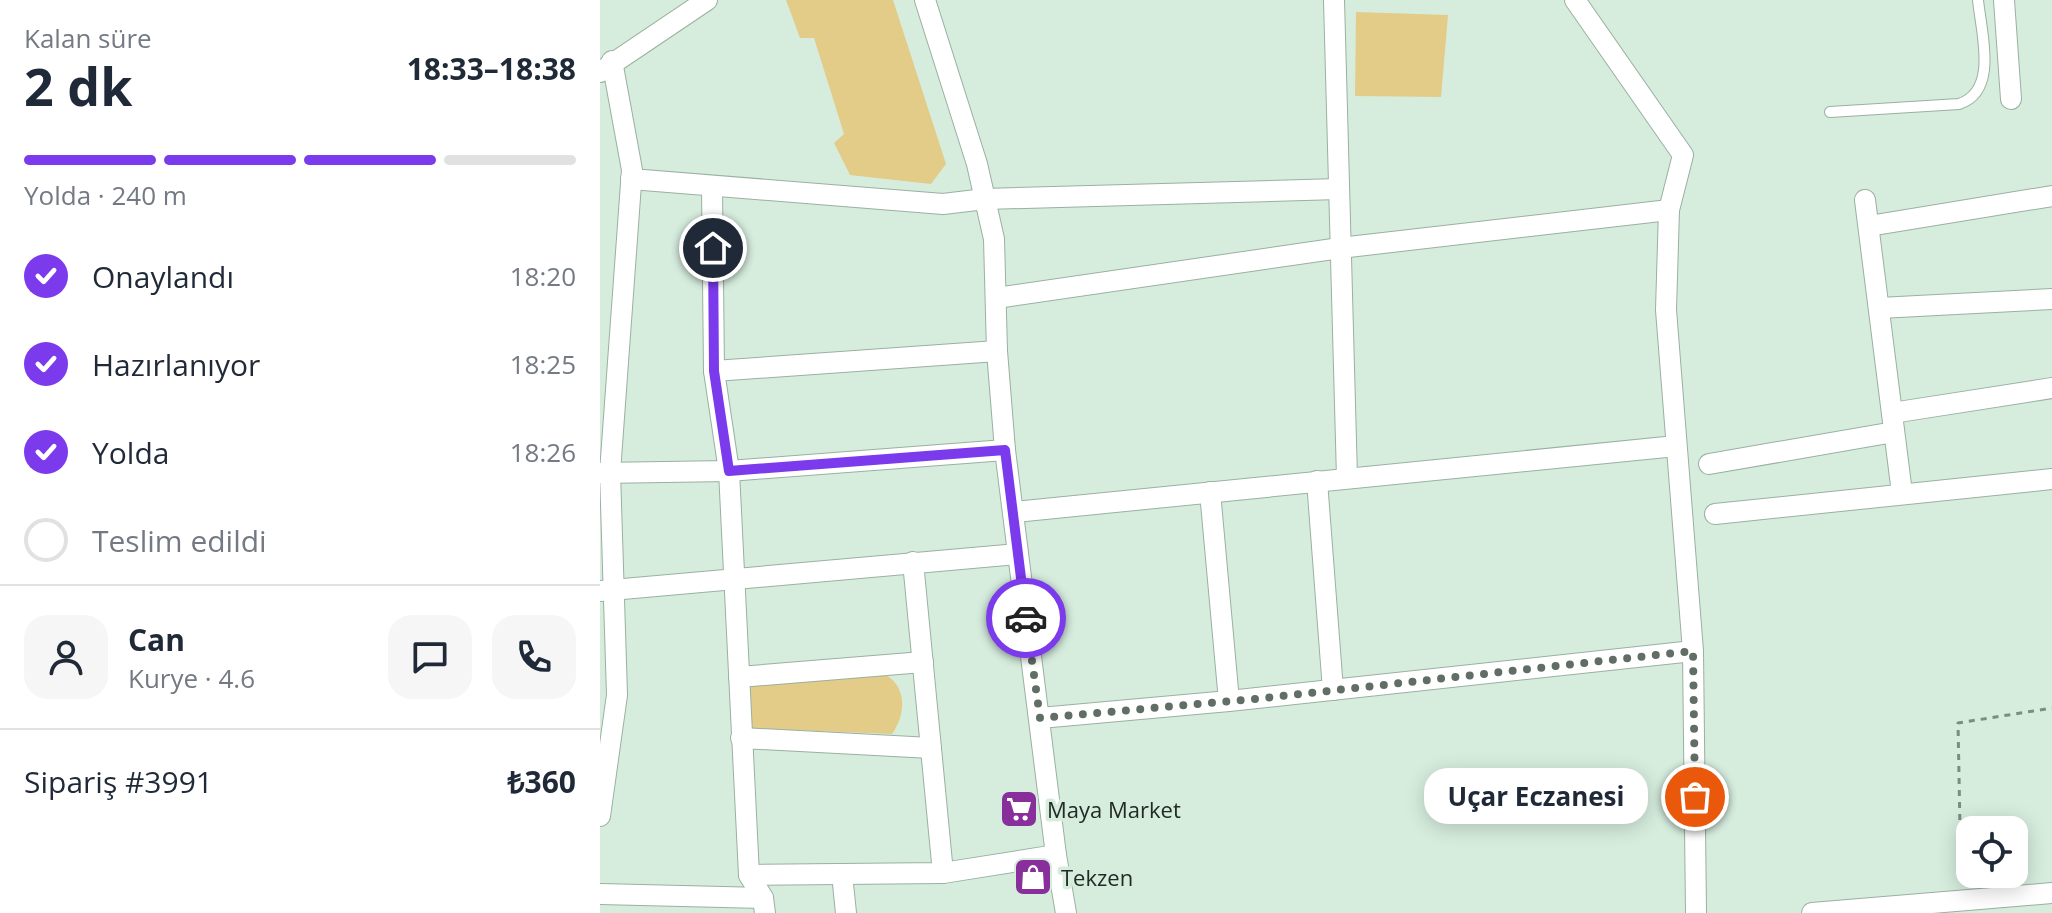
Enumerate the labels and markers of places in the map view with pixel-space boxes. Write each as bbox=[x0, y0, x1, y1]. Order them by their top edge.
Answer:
pin bbox=[679, 214, 747, 282]
pin bbox=[1661, 763, 1729, 831]
callout: Uçar Eczanesi bbox=[1423, 769, 1647, 825]
supermarket icon: Maya Market bbox=[998, 788, 1040, 830]
place label: Maya Market bbox=[1047, 794, 1181, 824]
shop icon: Tekzen bbox=[1012, 856, 1054, 898]
place label: Tekzen bbox=[1061, 862, 1133, 892]

